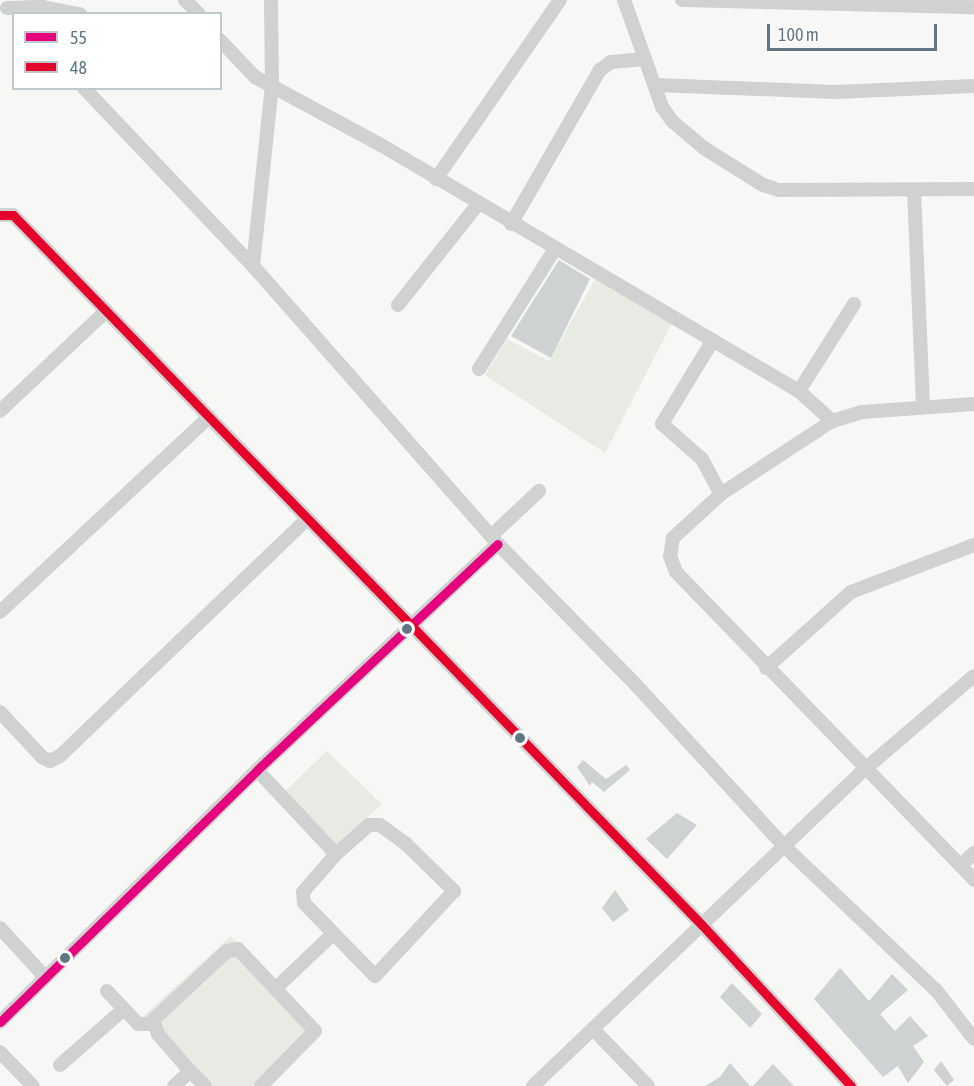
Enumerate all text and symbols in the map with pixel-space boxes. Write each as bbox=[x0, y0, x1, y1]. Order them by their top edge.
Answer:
legend bbox=[12, 12, 222, 90]
scale bar bbox=[770, 12, 940, 50]
text: 100 m bbox=[778, 24, 819, 45]
text: 55 bbox=[70, 27, 87, 48]
text: 48 bbox=[70, 57, 87, 78]
unlabelled marker bbox=[401, 623, 413, 635]
unlabelled marker bbox=[514, 732, 526, 744]
unlabelled marker bbox=[59, 952, 71, 964]

